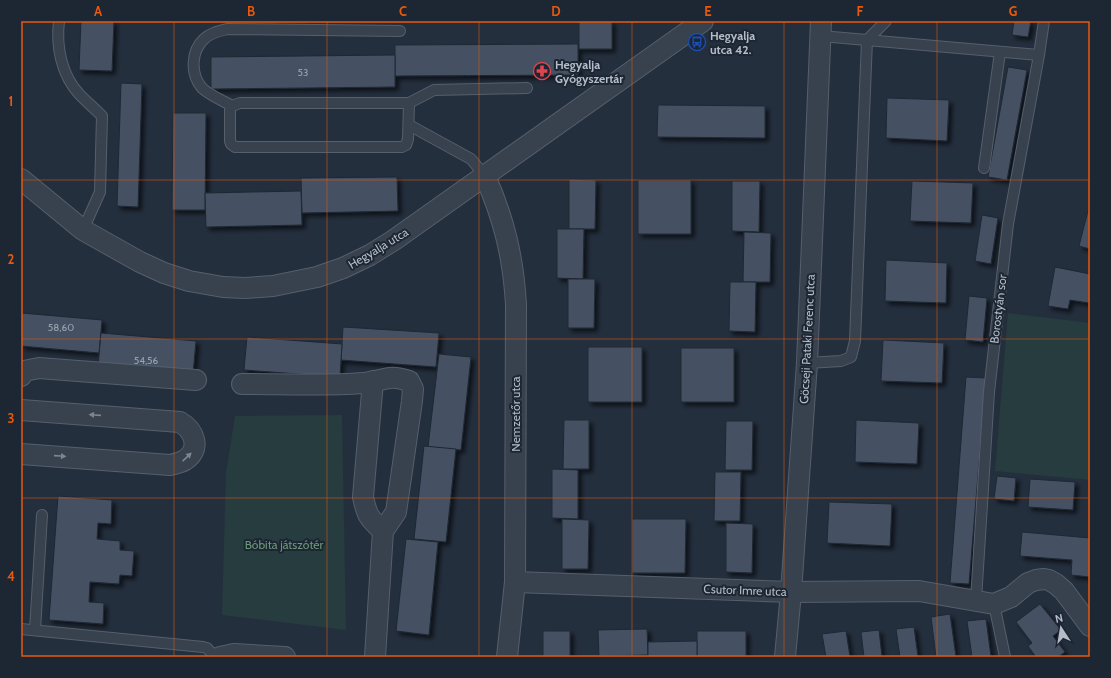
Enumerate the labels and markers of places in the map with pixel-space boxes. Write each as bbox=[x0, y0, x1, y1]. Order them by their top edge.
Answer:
place label: Hegyalja utca 42. bbox=[710, 28, 755, 57]
bus stop icon: Hegyalja utca 42. bbox=[687, 32, 707, 52]
place label: Hegyalja Gyógyszertár bbox=[555, 57, 623, 86]
pharmacy icon: Hegyalja Gyógyszertár bbox=[532, 61, 552, 81]

